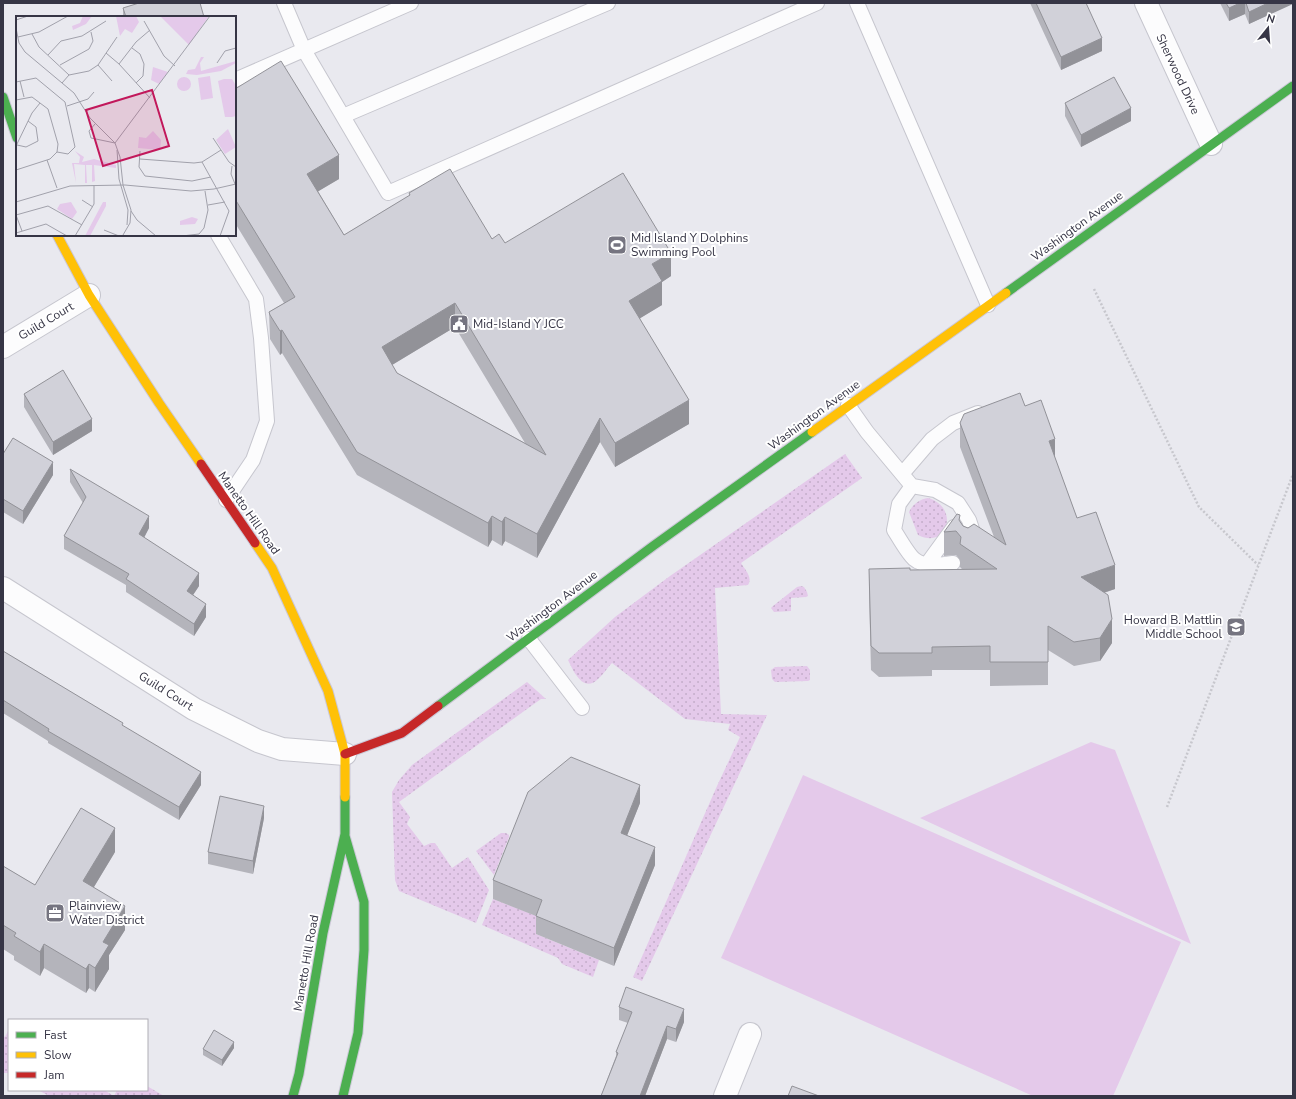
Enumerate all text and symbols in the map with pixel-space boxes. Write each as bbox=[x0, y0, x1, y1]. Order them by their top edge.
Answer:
north arrow bbox=[1248, 8, 1288, 48]
text: N bbox=[1265, 11, 1277, 27]
inset map bbox=[16, 16, 236, 236]
street label: Sherwood Drive bbox=[1152, 31, 1204, 117]
street label: Washington Avenue bbox=[1028, 187, 1126, 265]
place label: Mid Island Y Dolphins Swimming Pool bbox=[631, 230, 749, 260]
sports icon: Mid Island Y Dolphins Swimming Pool bbox=[606, 234, 628, 256]
street label: Guild Court bbox=[15, 298, 77, 344]
public building icon: Mid-Island Y JCC bbox=[448, 313, 470, 335]
place label: Mid-Island Y JCC bbox=[473, 316, 564, 332]
street label: Washington Avenue bbox=[765, 376, 863, 454]
street label: Manetto Hill Road bbox=[214, 468, 284, 558]
street label: Washington Avenue bbox=[503, 567, 601, 645]
place label: Howard B. Mattlin Middle School bbox=[1124, 612, 1222, 642]
school or university icon: Howard B. Mattlin Middle School bbox=[1225, 616, 1247, 638]
street label: Guild Court bbox=[136, 668, 197, 715]
place label: Plainview Water District bbox=[69, 898, 145, 928]
office icon: Plainview Water District bbox=[44, 902, 66, 924]
street label: Manetto Hill Road bbox=[290, 913, 322, 1013]
legend bbox=[8, 1019, 148, 1091]
text: Fast bbox=[44, 1027, 67, 1043]
text: Slow bbox=[44, 1047, 72, 1063]
text: Jam bbox=[43, 1067, 65, 1083]

